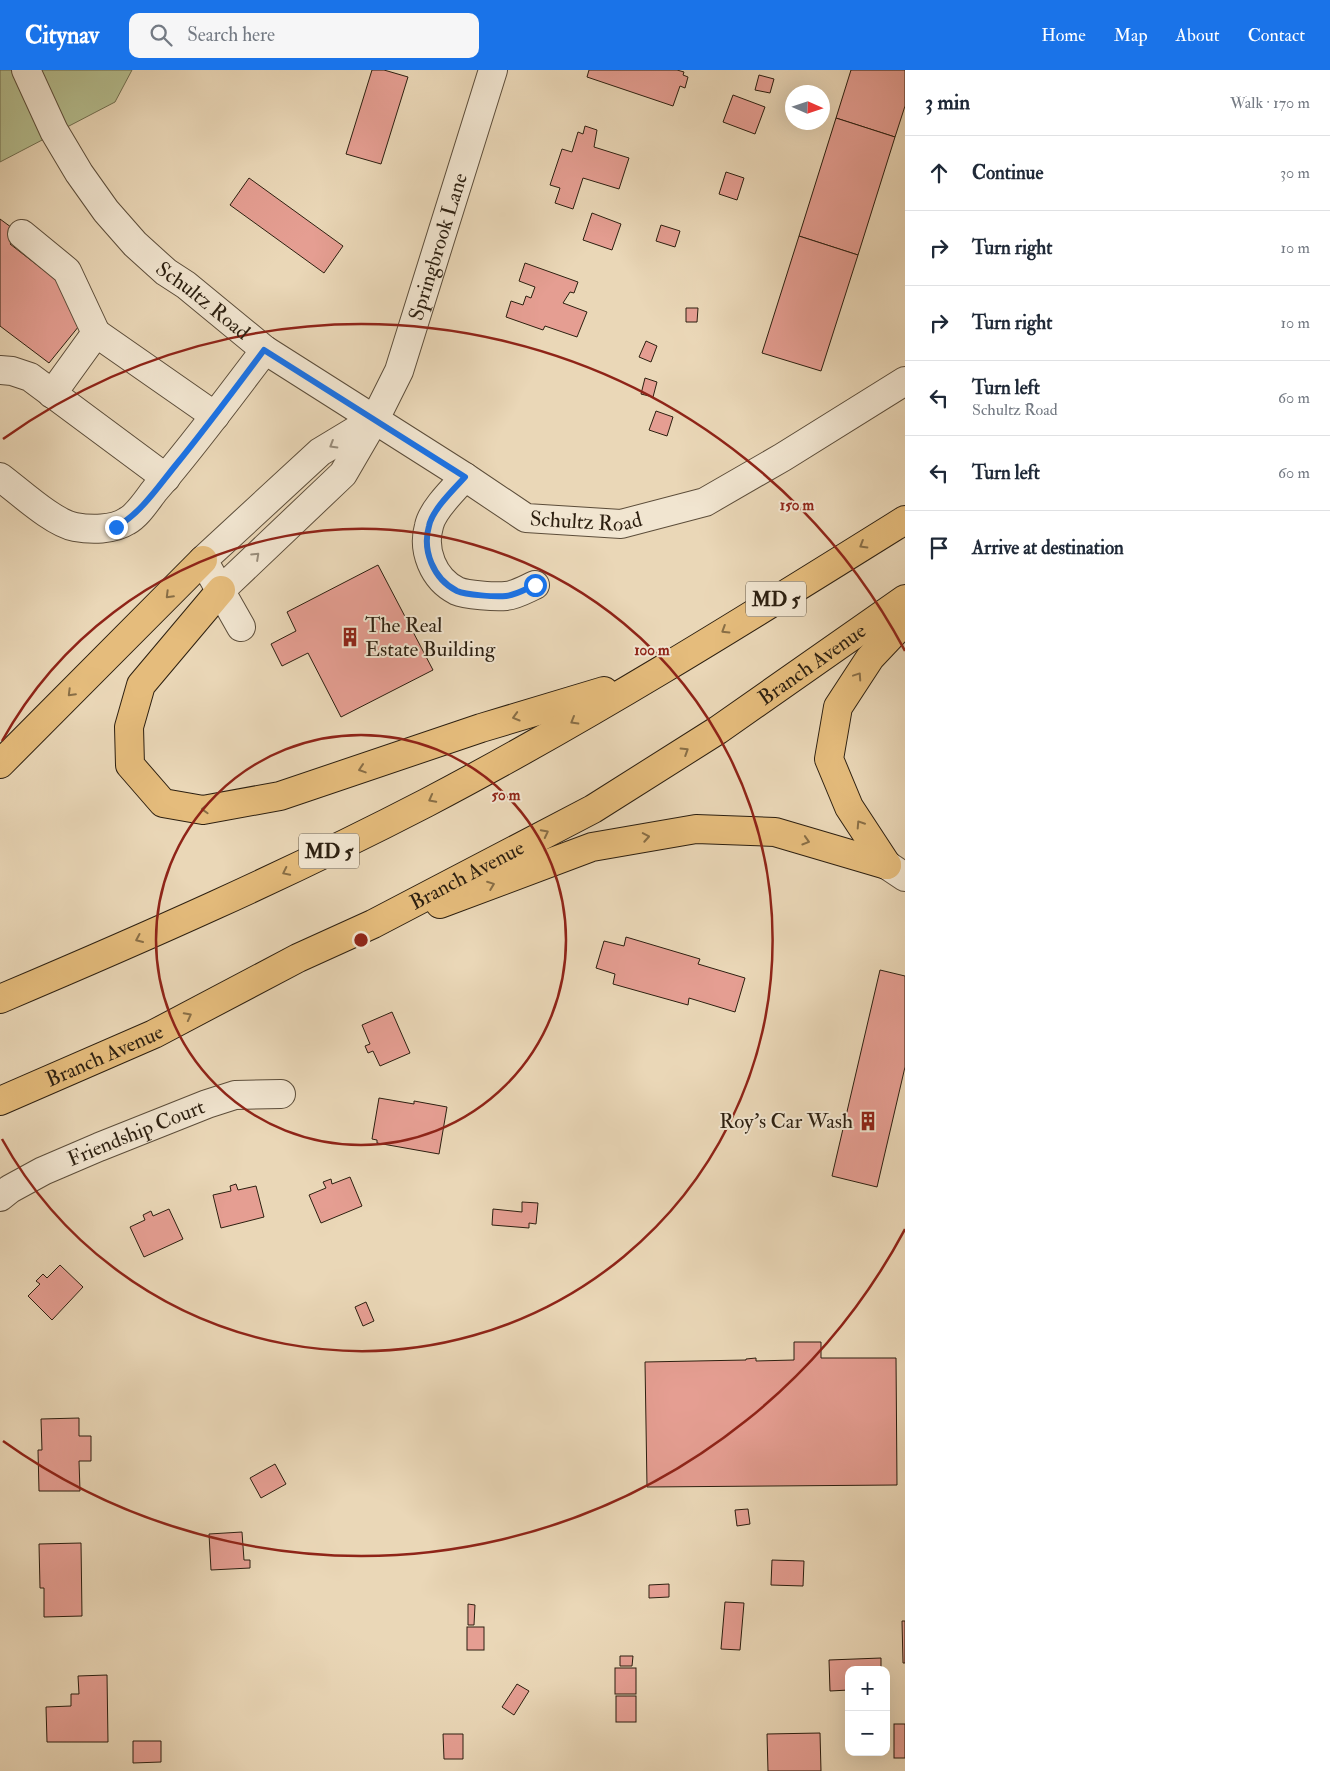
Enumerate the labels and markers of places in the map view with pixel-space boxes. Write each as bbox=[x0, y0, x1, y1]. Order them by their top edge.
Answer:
place label: The Real Estate Building bbox=[365, 612, 496, 663]
building icon: The Real Estate Building bbox=[339, 626, 361, 648]
centre of rings bbox=[352, 931, 370, 949]
place label: Roy's Car Wash bbox=[719, 1108, 853, 1135]
building icon: Roy's Car Wash bbox=[857, 1110, 879, 1132]

